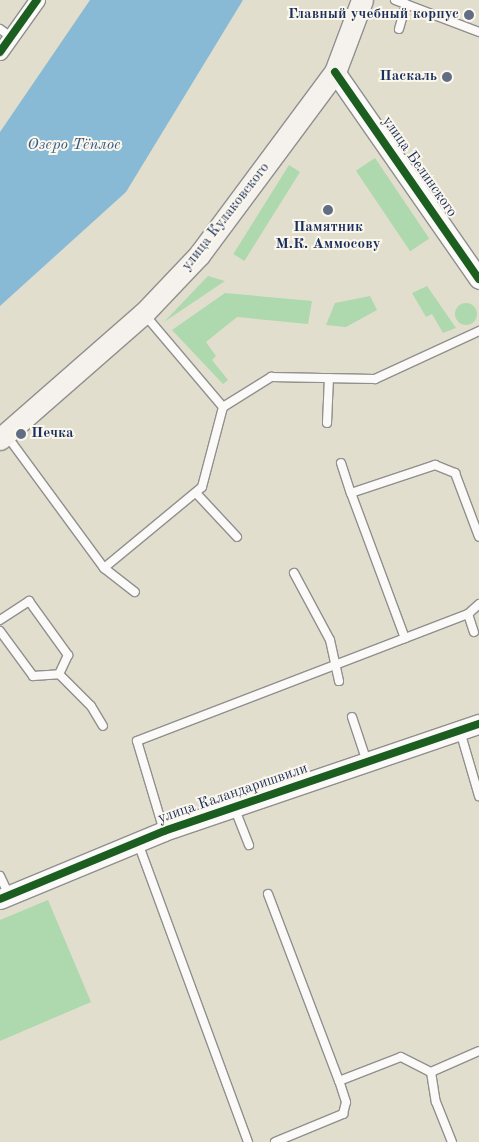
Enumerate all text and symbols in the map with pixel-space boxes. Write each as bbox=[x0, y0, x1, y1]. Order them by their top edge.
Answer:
place label: Главный учебный корпус bbox=[288, 6, 459, 24]
marker: Главный учебный корпус bbox=[463, 9, 475, 21]
place label: Паскаль bbox=[380, 68, 437, 86]
marker: Паскаль bbox=[441, 71, 453, 83]
street label: улица Белинского bbox=[378, 113, 460, 221]
water label: Озеро Тёплое bbox=[27, 135, 121, 155]
street label: улица Кулаковского bbox=[178, 159, 274, 275]
marker: Памятник М.К. Аммосову bbox=[322, 204, 334, 216]
place label: Памятник М.К. Аммосову bbox=[275, 218, 381, 253]
place label: Печка bbox=[31, 425, 74, 443]
marker: Печка bbox=[15, 428, 27, 440]
street label: улица Каландаришвили bbox=[156, 760, 310, 828]

